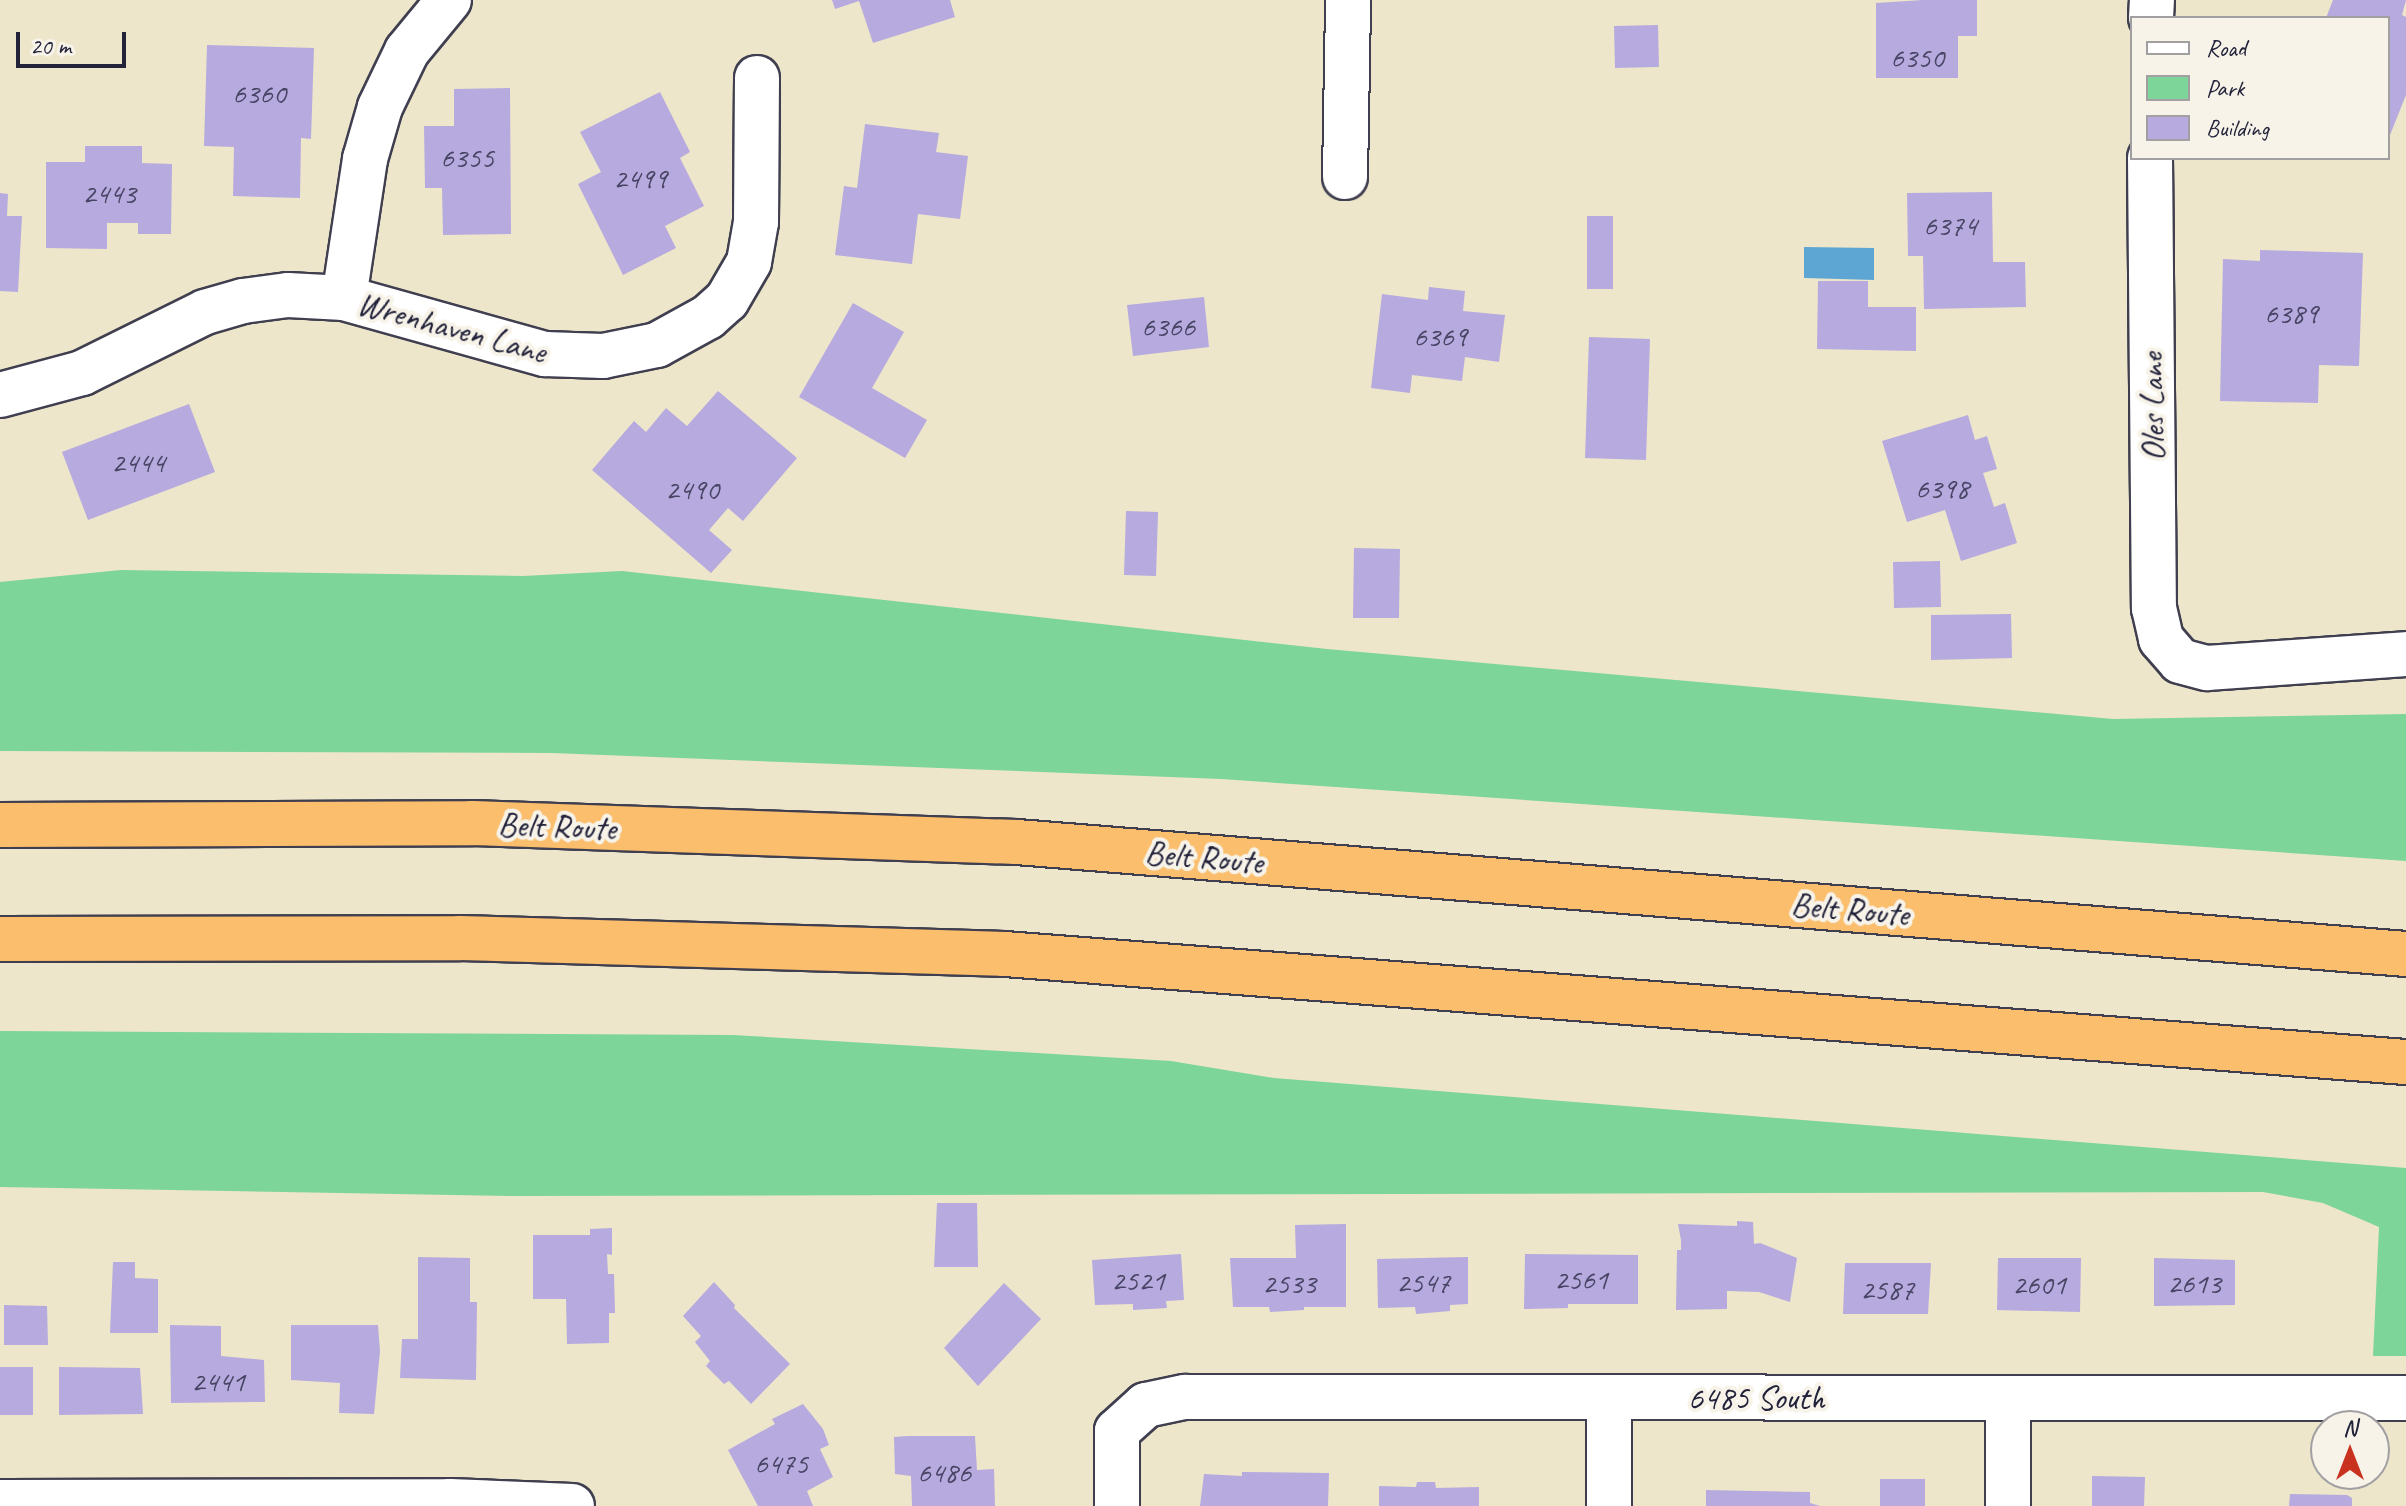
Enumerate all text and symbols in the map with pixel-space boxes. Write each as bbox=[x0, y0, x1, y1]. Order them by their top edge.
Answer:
scale bar bbox=[20, 16, 130, 66]
legend bbox=[2130, 16, 2390, 160]
text: 20 m bbox=[30, 31, 71, 61]
text: Road bbox=[2206, 33, 2246, 63]
house number: 6350 bbox=[1890, 39, 1944, 75]
text: Park bbox=[2206, 73, 2244, 103]
house number: 6360 bbox=[232, 75, 286, 111]
text: Building bbox=[2206, 113, 2269, 143]
house number: 6355 bbox=[440, 139, 494, 175]
house number: 2499 bbox=[613, 160, 667, 196]
house number: 2443 bbox=[82, 175, 136, 211]
house number: 6374 bbox=[1923, 207, 1977, 243]
street label: Wrenhaven Lane bbox=[353, 282, 551, 372]
house number: 6389 bbox=[2264, 295, 2318, 331]
house number: 6366 bbox=[1141, 308, 1195, 344]
house number: 6369 bbox=[1413, 318, 1467, 354]
street label: Oles Lane bbox=[2131, 352, 2173, 462]
house number: 2444 bbox=[111, 444, 165, 480]
house number: 6398 bbox=[1915, 470, 1969, 506]
house number: 2490 bbox=[665, 471, 719, 507]
street label: Belt Route bbox=[497, 804, 617, 848]
street label: Belt Route bbox=[1143, 831, 1265, 883]
street label: Belt Route bbox=[1789, 883, 1911, 935]
house number: 2561 bbox=[1554, 1261, 1608, 1297]
house number: 2521 bbox=[1111, 1262, 1165, 1298]
house number: 2547 bbox=[1396, 1264, 1450, 1300]
house number: 2533 bbox=[1262, 1265, 1316, 1301]
house number: 2613 bbox=[2167, 1265, 2221, 1301]
house number: 2601 bbox=[2012, 1266, 2066, 1302]
house number: 2587 bbox=[1860, 1271, 1914, 1307]
house number: 2441 bbox=[191, 1363, 245, 1399]
street label: 6485 South bbox=[1688, 1378, 1824, 1418]
north arrow bbox=[2310, 1410, 2390, 1490]
text: N bbox=[2343, 1414, 2357, 1442]
house number: 6475 bbox=[754, 1445, 808, 1481]
house number: 6486 bbox=[917, 1454, 971, 1490]

